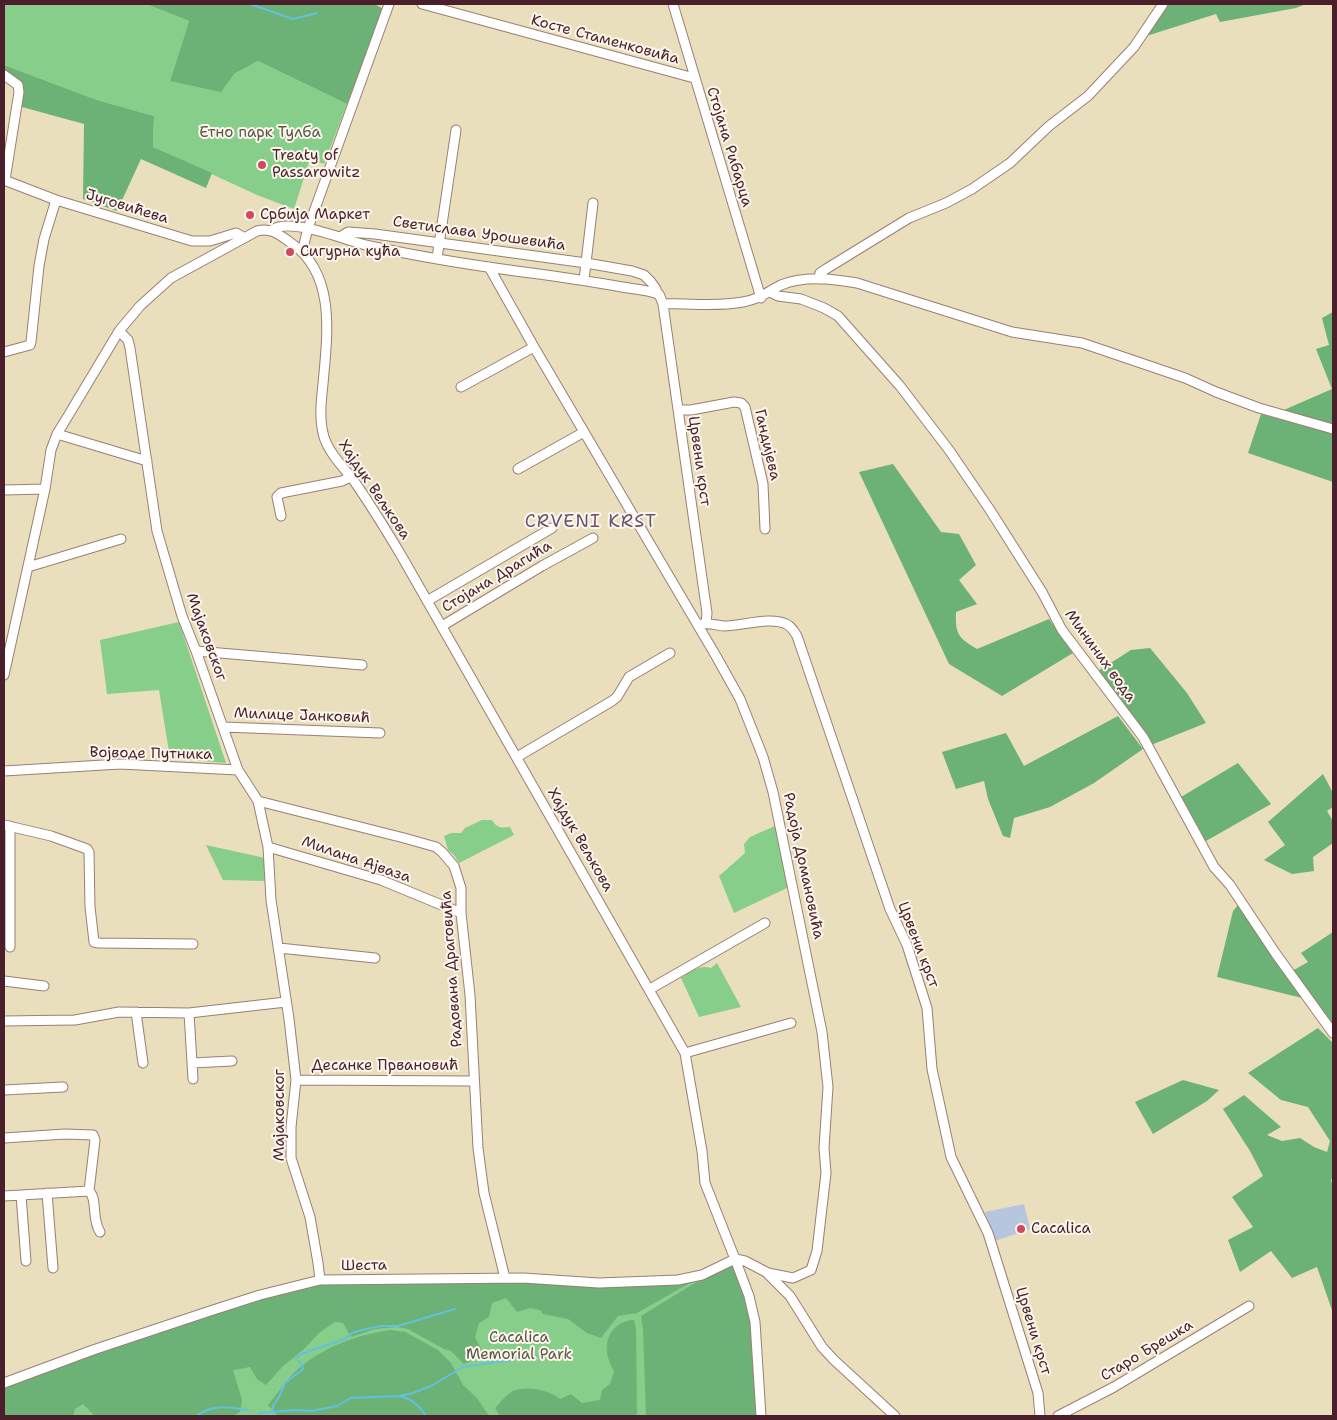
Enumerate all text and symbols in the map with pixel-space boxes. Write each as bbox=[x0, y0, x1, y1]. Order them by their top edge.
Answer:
street label: Косте Стаменковића bbox=[529, 12, 681, 68]
street label: Стојана Рибарца bbox=[702, 85, 756, 209]
park label: Етно парк Тулба bbox=[199, 124, 321, 142]
place label: Treaty of Passarowitz bbox=[272, 147, 360, 182]
marker: Treaty of Passarowitz bbox=[256, 159, 268, 171]
street label: Југовићева bbox=[84, 186, 170, 228]
place label: Србија Маркет bbox=[260, 206, 370, 224]
marker: Србија Маркет bbox=[244, 209, 256, 221]
street label: Светислава Урошевића bbox=[392, 213, 566, 255]
place label: Сигурна кућа bbox=[300, 243, 400, 261]
marker: Сигурна кућа bbox=[284, 246, 296, 258]
street label: Гандијева bbox=[750, 408, 784, 482]
street label: Црвени крст bbox=[684, 415, 714, 507]
street label: Хајдук Вељкова bbox=[334, 437, 414, 543]
district label: CRVENI KRST bbox=[523, 511, 659, 533]
street label: Стојана Драгића bbox=[439, 537, 555, 617]
street label: Мајаковског bbox=[182, 590, 230, 684]
street label: Мининих вода bbox=[1060, 606, 1140, 706]
street label: Милице Јанковић bbox=[234, 705, 370, 727]
street label: Војводе Путника bbox=[89, 744, 213, 764]
street label: Хајдук Вељкова bbox=[543, 785, 617, 895]
street label: Радоја Домановића bbox=[779, 791, 827, 941]
street label: Милана Ајваза bbox=[299, 833, 413, 887]
street label: Радована Драговића bbox=[438, 890, 466, 1048]
street label: Црвени крст bbox=[893, 899, 943, 991]
street label: Десанке Првановић bbox=[311, 1057, 459, 1075]
street label: Мајаковског bbox=[271, 1069, 289, 1161]
place label: Cacalica bbox=[1031, 1220, 1091, 1238]
marker: Cacalica bbox=[1015, 1223, 1027, 1235]
street label: Шеста bbox=[341, 1257, 387, 1275]
street label: Црвени крст bbox=[1011, 1285, 1055, 1377]
street label: Старо Брешка bbox=[1098, 1316, 1196, 1386]
park label: Cacalica Memorial Park bbox=[466, 1329, 572, 1364]

